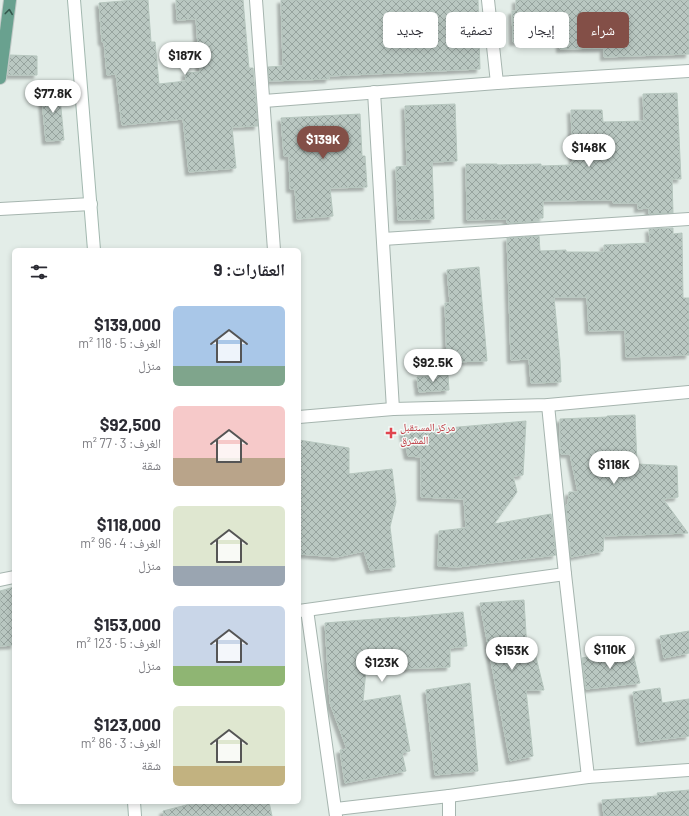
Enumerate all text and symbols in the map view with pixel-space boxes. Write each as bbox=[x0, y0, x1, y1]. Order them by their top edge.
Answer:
one-way arrow bbox=[4, 9, 13, 15]
chip: جديد bbox=[383, 12, 438, 48]
chip: تصفية bbox=[446, 12, 506, 48]
chip: إيجار bbox=[514, 12, 569, 48]
chip: شراء bbox=[577, 12, 629, 48]
pin: $187K bbox=[157, 42, 213, 76]
text: $187K bbox=[168, 47, 202, 63]
pin: $77.8K bbox=[20, 80, 86, 114]
text: $77.8K bbox=[34, 85, 72, 101]
pin: $139K bbox=[295, 126, 351, 160]
text: $139K bbox=[306, 131, 340, 147]
pin: $148K bbox=[561, 134, 617, 168]
text: $148K bbox=[571, 139, 607, 155]
text: العقارات: 9 bbox=[213, 259, 285, 279]
icon: filters bbox=[28, 261, 50, 283]
text: $139,000 bbox=[94, 314, 161, 334]
icon: home bbox=[205, 322, 253, 370]
text: الغرف: 5 · 118 m² bbox=[78, 335, 161, 351]
pin: $92.5K bbox=[400, 349, 466, 383]
text: $92.5K bbox=[413, 354, 453, 370]
text: منزل bbox=[138, 357, 161, 373]
text: $92,500 bbox=[100, 414, 161, 434]
place label: مركز المستقبل المشرق bbox=[400, 420, 455, 447]
icon: home bbox=[205, 422, 253, 470]
marker: مركز المستقبل المشرق bbox=[385, 427, 397, 439]
text: الغرف: 3 · 77 m² bbox=[82, 435, 161, 451]
pin: $118K bbox=[586, 451, 642, 485]
text: $118K bbox=[598, 456, 630, 472]
text: شقة bbox=[142, 457, 161, 473]
text: $118,000 bbox=[97, 514, 161, 534]
icon: home bbox=[205, 522, 253, 570]
text: الغرف: 4 · 96 m² bbox=[80, 535, 161, 551]
text: منزل bbox=[138, 557, 161, 573]
text: $153,000 bbox=[94, 614, 161, 634]
icon: home bbox=[205, 622, 253, 670]
text: الغرف: 5 · 123 m² bbox=[76, 635, 161, 651]
pin: $110K bbox=[582, 636, 638, 670]
pin: $153K bbox=[484, 637, 540, 671]
text: $110K bbox=[594, 641, 626, 657]
text: $153K bbox=[495, 642, 529, 658]
pin: $123K bbox=[354, 649, 410, 683]
text: $123K bbox=[365, 654, 399, 670]
text: منزل bbox=[138, 657, 161, 673]
text: $123,000 bbox=[94, 714, 161, 734]
icon: home bbox=[205, 722, 253, 770]
text: الغرف: 3 · 86 m² bbox=[81, 735, 161, 751]
text: شقة bbox=[142, 757, 161, 773]

